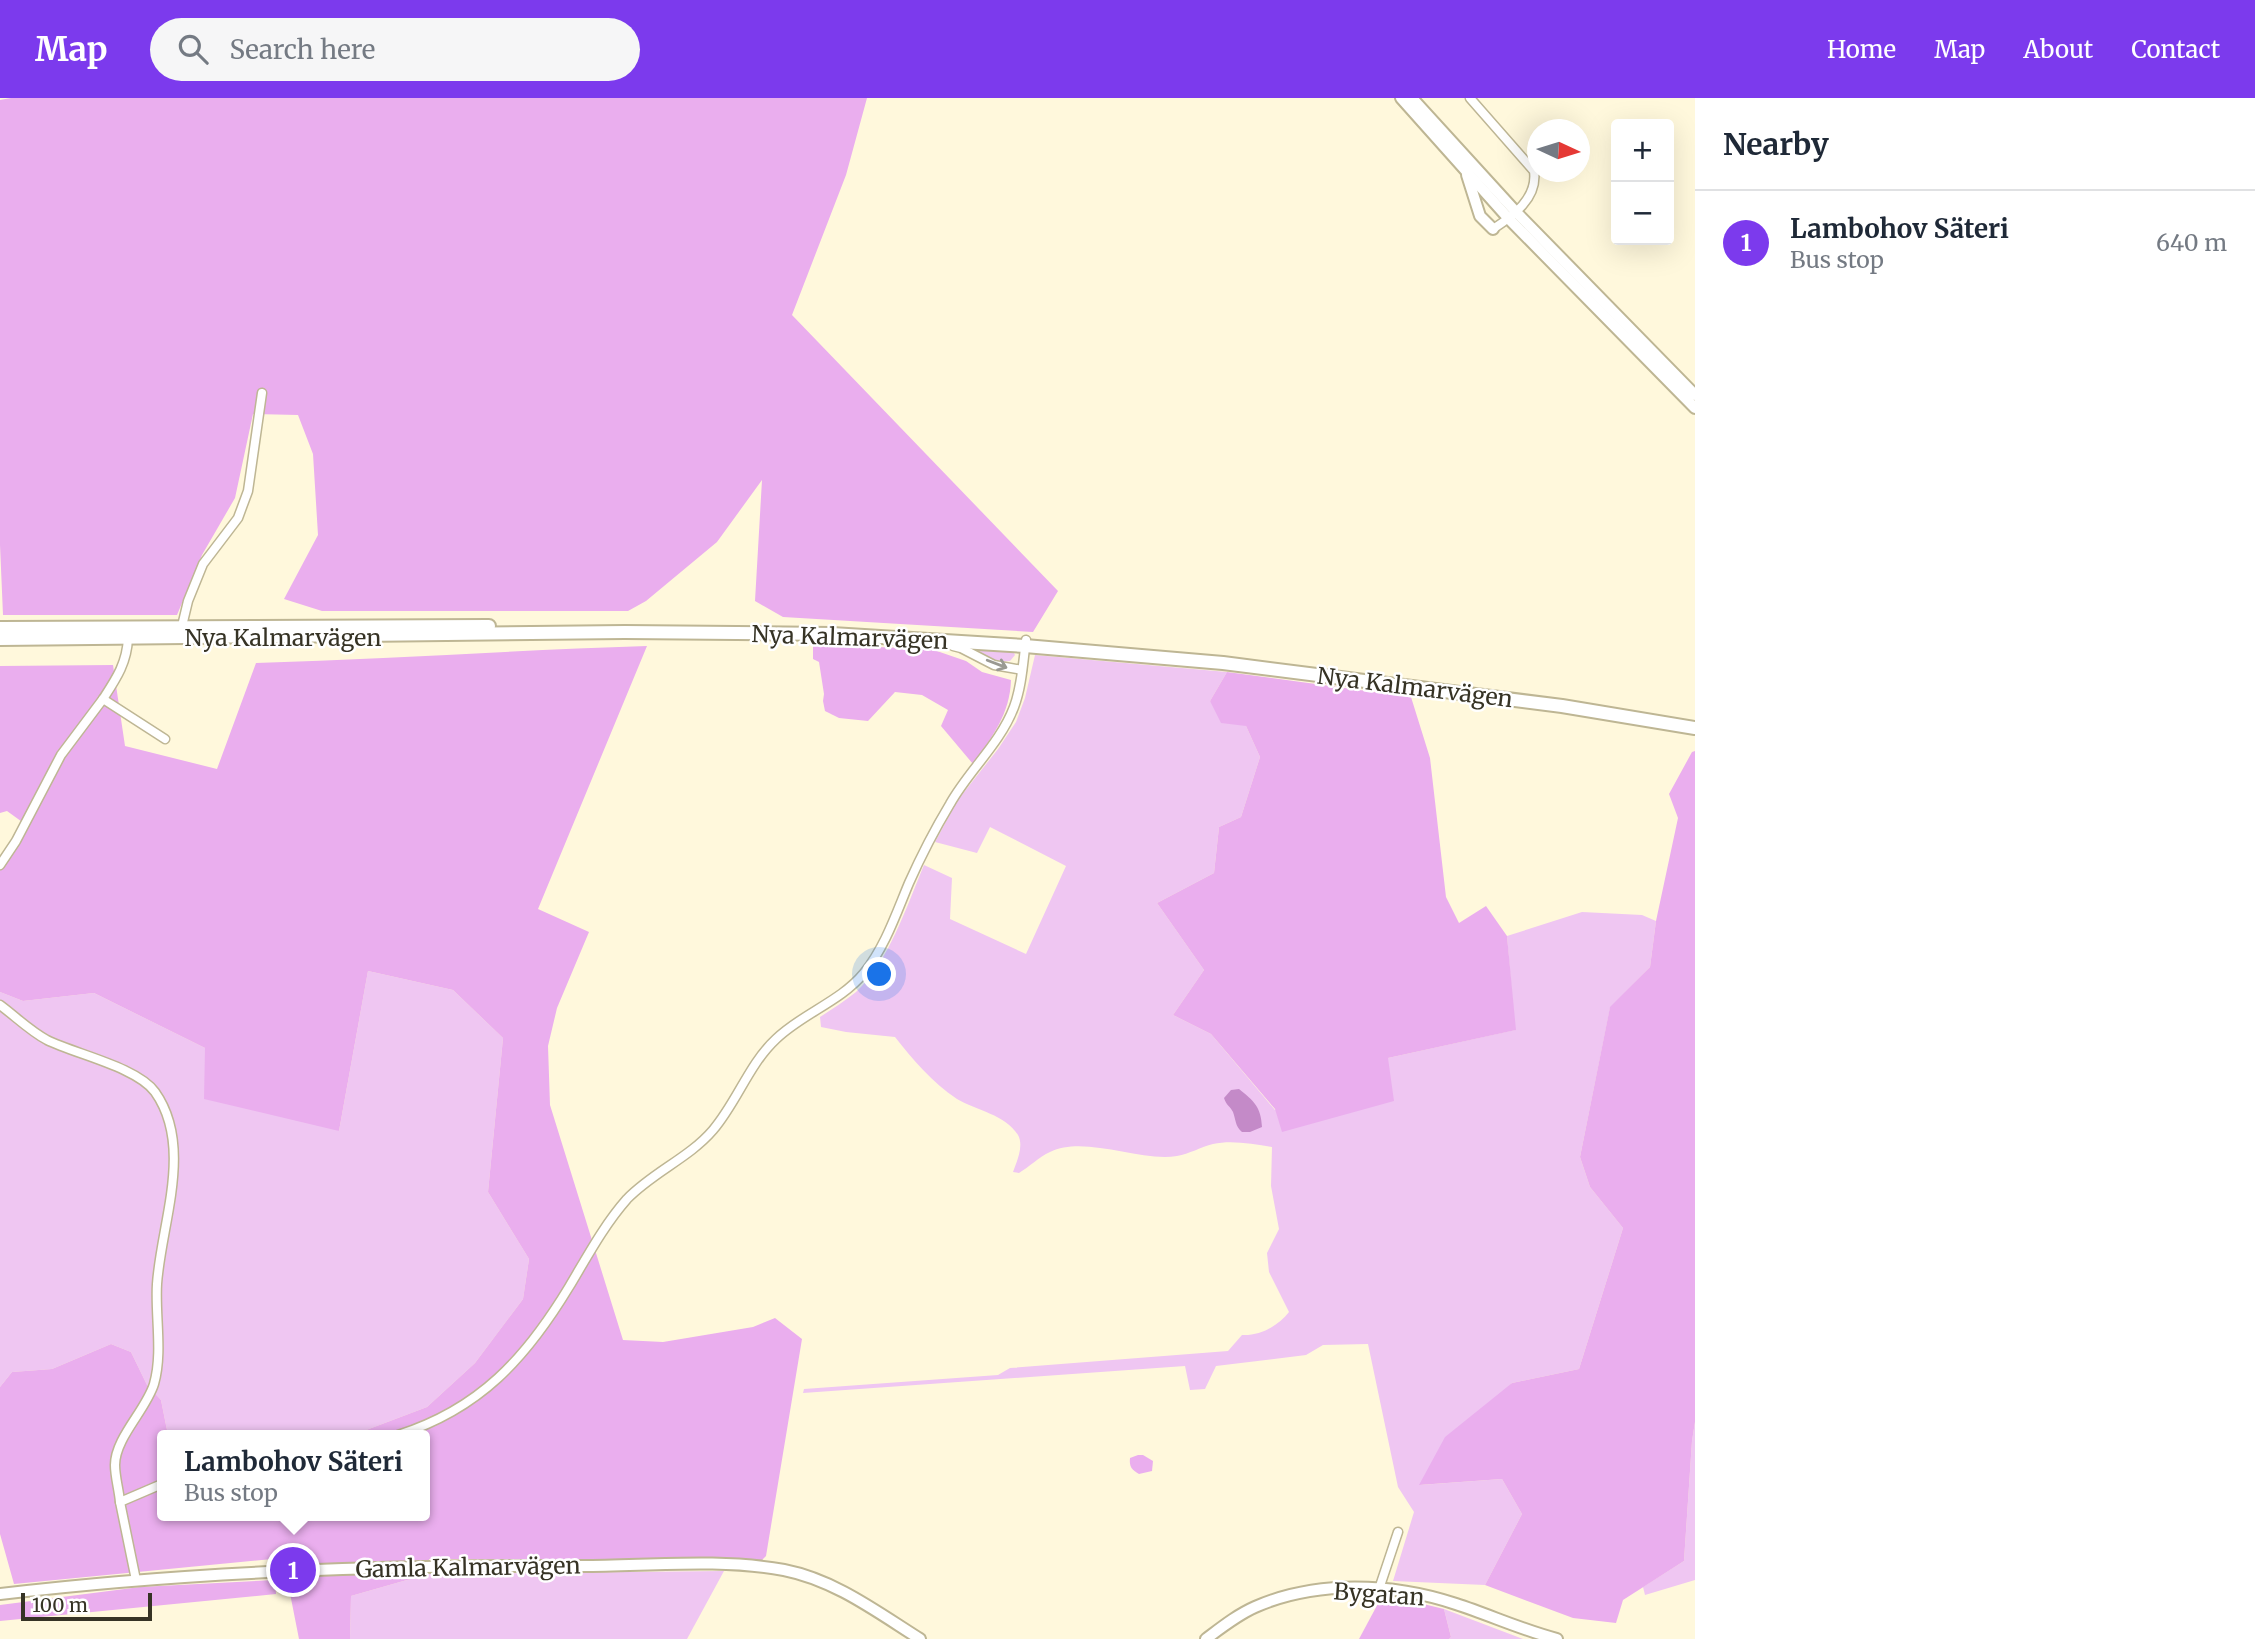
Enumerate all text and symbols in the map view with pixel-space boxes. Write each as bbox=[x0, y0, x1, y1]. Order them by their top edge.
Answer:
search box bbox=[150, 18, 640, 81]
text: Map bbox=[35, 29, 108, 70]
icon: search bbox=[174, 30, 212, 68]
text: Search here bbox=[230, 33, 375, 66]
text: Home bbox=[1827, 34, 1896, 65]
text: Map bbox=[1934, 34, 1985, 65]
text: About bbox=[2023, 34, 2093, 65]
text: Contact bbox=[2131, 34, 2220, 65]
north arrow bbox=[1527, 119, 1590, 182]
map controls bbox=[1611, 119, 1674, 245]
button: + bbox=[1611, 119, 1674, 182]
text: Nearby bbox=[1723, 125, 1829, 163]
button: − bbox=[1611, 182, 1674, 245]
text: Lambohov Säteri bbox=[1790, 212, 2009, 245]
text: 1 bbox=[1741, 228, 1751, 257]
text: 640 m bbox=[2156, 228, 2227, 257]
text: Bus stop bbox=[1790, 245, 1884, 274]
street label: Nya Kalmarvägen bbox=[751, 619, 949, 655]
street label: Nya Kalmarvägen bbox=[185, 623, 381, 652]
one-way arrow bbox=[985, 659, 1007, 671]
street label: Nya Kalmarvägen bbox=[1316, 661, 1514, 713]
your location bbox=[862, 957, 896, 991]
popup bbox=[157, 1430, 430, 1521]
text: Lambohov Säteri bbox=[184, 1445, 403, 1478]
text: Bus stop bbox=[184, 1478, 278, 1507]
pin: 1 bbox=[270, 1544, 316, 1596]
street label: Gamla Kalmarvägen bbox=[355, 1551, 581, 1583]
street label: Bygatan bbox=[1333, 1576, 1425, 1612]
scale bar bbox=[21, 1590, 152, 1622]
text: 100 m bbox=[32, 1593, 88, 1617]

